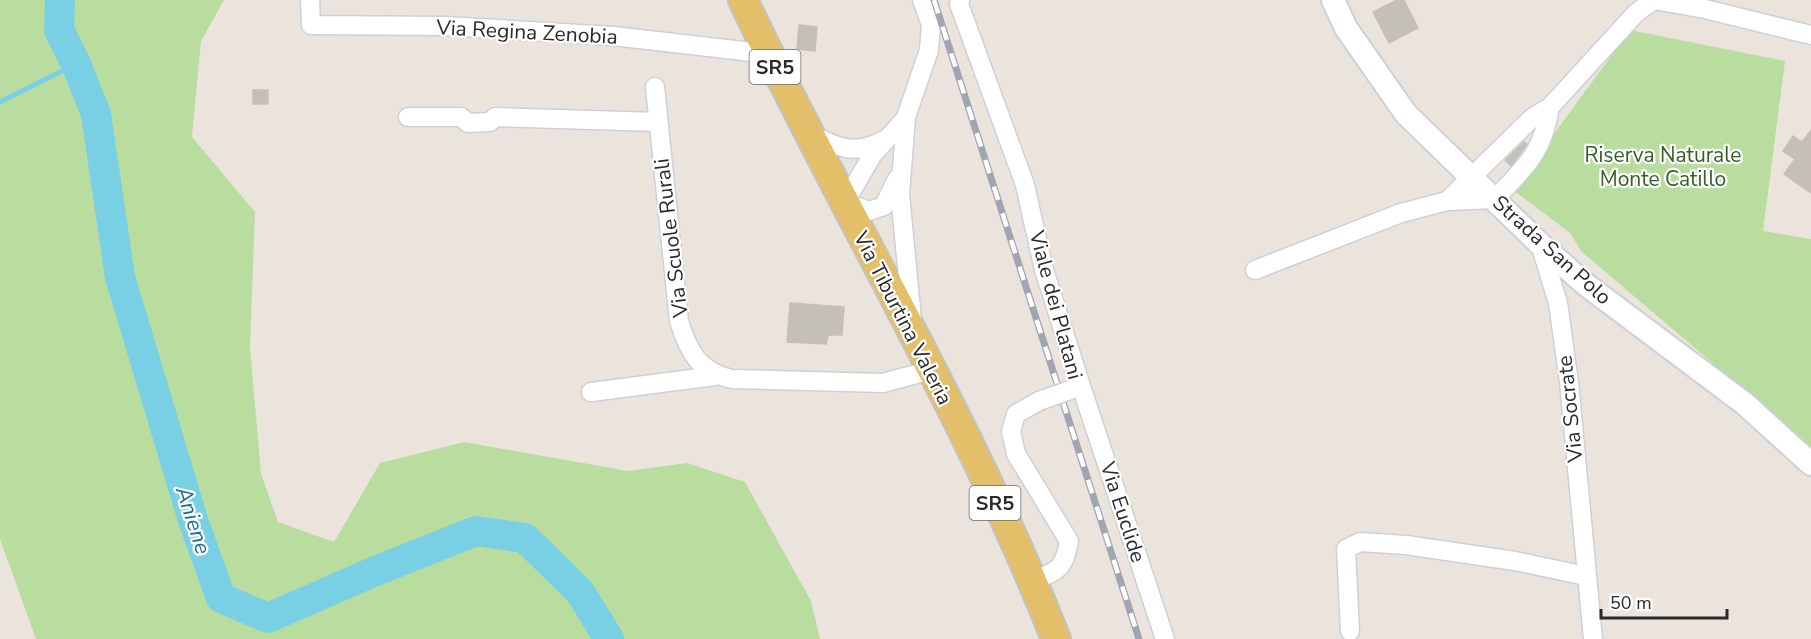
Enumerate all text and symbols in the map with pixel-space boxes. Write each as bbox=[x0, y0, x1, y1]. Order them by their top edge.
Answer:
street label: Via Regina Zenobia bbox=[435, 13, 618, 51]
road number: SR5 bbox=[750, 50, 800, 84]
park label: Riserva Naturale Monte Catillo bbox=[1584, 141, 1742, 193]
street label: Via Scuole Rurali bbox=[647, 157, 695, 320]
street label: Strada San Polo bbox=[1486, 189, 1618, 311]
street label: Via Tiburtina Valeria bbox=[847, 226, 959, 410]
street label: Viale dei Platani bbox=[1022, 227, 1089, 382]
street label: Via Socrate bbox=[1550, 354, 1590, 465]
street label: Via Euclide bbox=[1093, 457, 1152, 566]
water label: Aniene bbox=[168, 482, 218, 558]
road number: SR5 bbox=[970, 486, 1020, 520]
scale bar bbox=[1601, 582, 1727, 620]
text: 50 m bbox=[1610, 591, 1652, 615]

